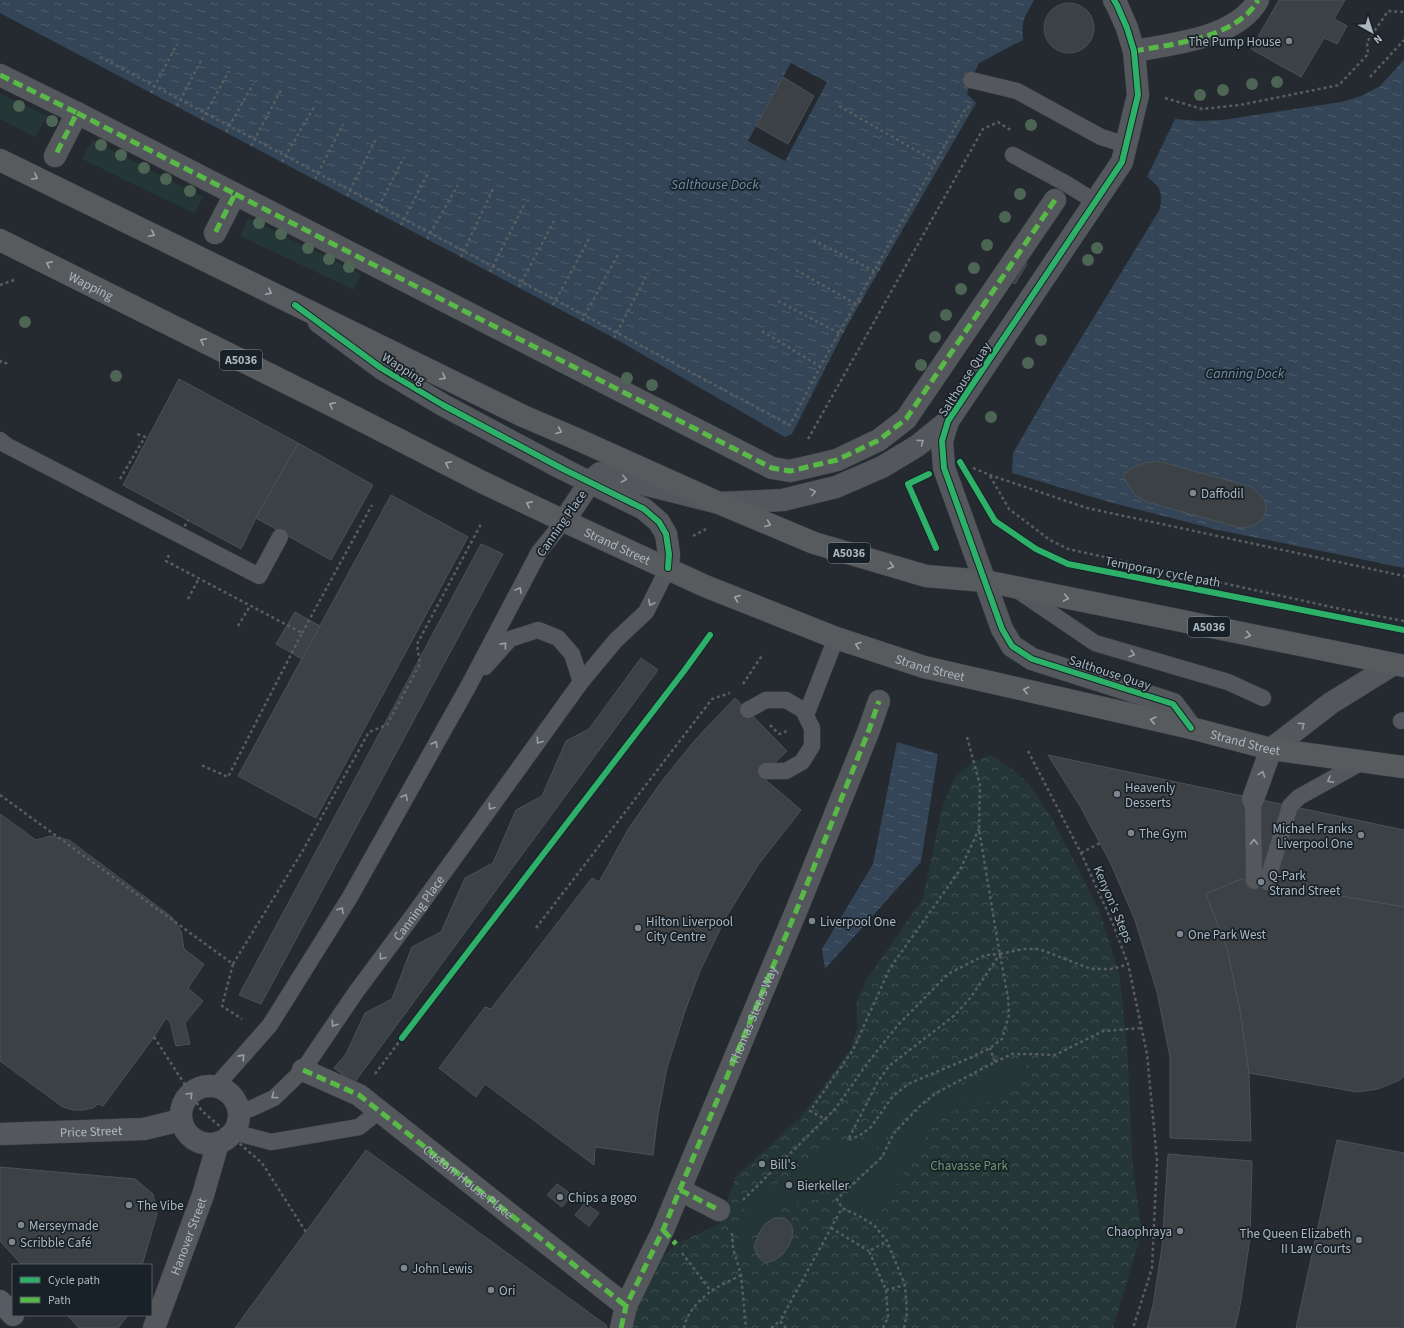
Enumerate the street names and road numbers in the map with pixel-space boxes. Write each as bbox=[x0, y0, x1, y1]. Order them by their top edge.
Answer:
street label: Wapping bbox=[65, 268, 117, 305]
street label: Salthouse Quay bbox=[934, 339, 996, 420]
street label: Wapping bbox=[378, 349, 429, 389]
road number: A5036 bbox=[220, 350, 262, 370]
street label: Canning Place bbox=[532, 487, 591, 560]
street label: Strand Street bbox=[581, 523, 654, 570]
road number: A5036 bbox=[828, 543, 870, 563]
street label: Temporary cycle path bbox=[1104, 552, 1222, 592]
road number: A5036 bbox=[1188, 617, 1230, 637]
street label: Strand Street bbox=[893, 650, 967, 686]
street label: Salthouse Quay bbox=[1066, 651, 1153, 695]
street label: Strand Street bbox=[1208, 725, 1282, 760]
street label: Kenyon's Steps bbox=[1089, 863, 1138, 946]
street label: Canning Place bbox=[389, 872, 449, 945]
street label: Thomas Steers Way bbox=[725, 963, 782, 1068]
street label: Price Street bbox=[59, 1122, 123, 1142]
street label: Custom House Place bbox=[419, 1141, 517, 1224]
street label: Hanover Street bbox=[166, 1195, 212, 1278]

